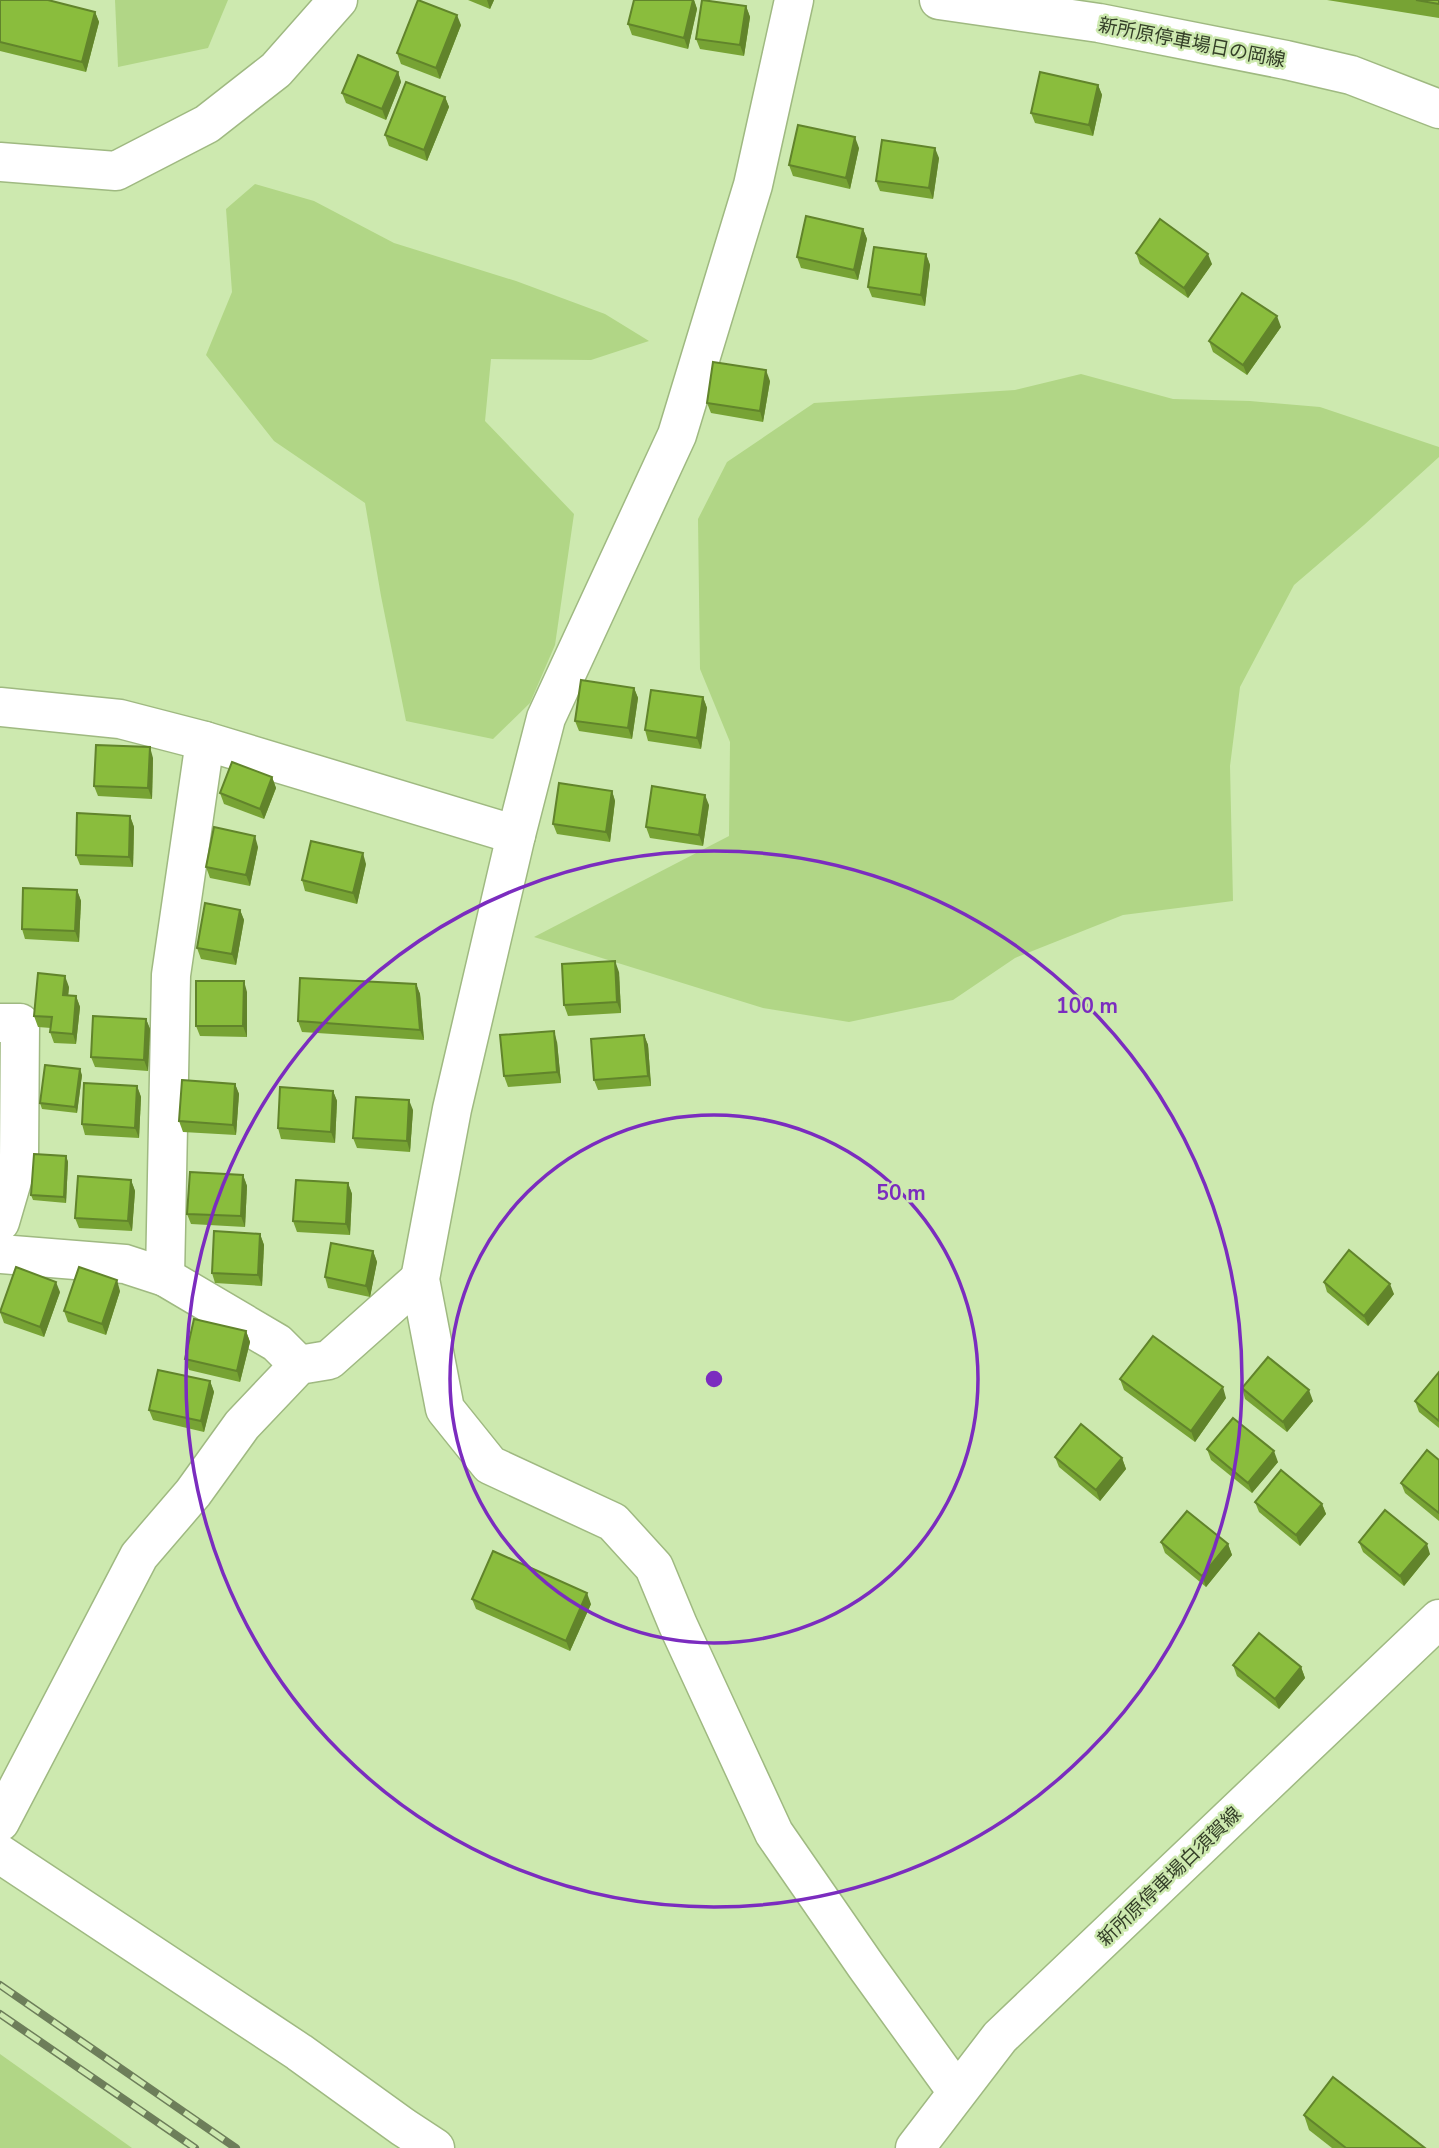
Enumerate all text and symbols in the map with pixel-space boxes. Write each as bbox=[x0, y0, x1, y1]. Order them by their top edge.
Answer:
street label: 新所原停車場日の岡線 bbox=[1096, 12, 1288, 74]
text: 100 m bbox=[1056, 992, 1118, 1020]
text: 50 m bbox=[876, 1179, 926, 1207]
centre of rings bbox=[702, 1367, 726, 1391]
street label: 新所原停車場白須賀線 bbox=[1092, 1801, 1247, 1952]

